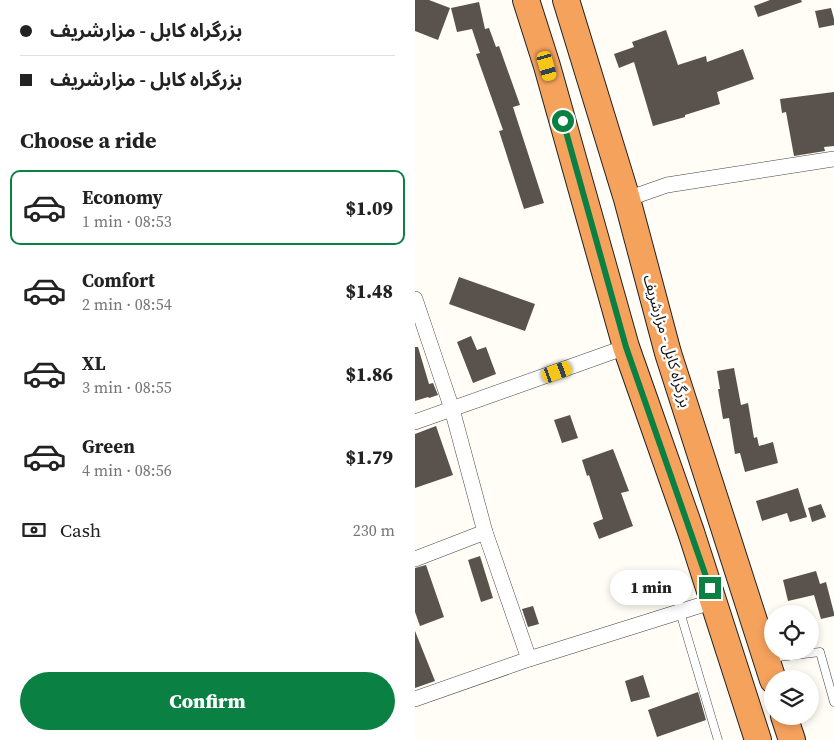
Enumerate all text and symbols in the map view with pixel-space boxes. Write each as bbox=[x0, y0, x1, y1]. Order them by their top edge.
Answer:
text: بزرگراه کابل - مزارشریف bbox=[50, 17, 242, 43]
car bbox=[535, 50, 558, 82]
text: بزرگراه کابل - مزارشریف bbox=[50, 66, 242, 92]
route start bbox=[552, 110, 574, 132]
text: Choose a ride bbox=[20, 125, 157, 155]
text: Economy bbox=[82, 184, 163, 210]
icon: car bbox=[22, 185, 67, 230]
text: $1.09 bbox=[345, 195, 393, 221]
text: 1 min · 08:53 bbox=[82, 210, 172, 232]
text: Comfort bbox=[82, 267, 155, 293]
icon: car bbox=[22, 268, 67, 313]
street label: بزرگراه کابل - مزارشریف bbox=[638, 272, 696, 410]
text: $1.48 bbox=[345, 278, 393, 304]
text: 2 min · 08:54 bbox=[82, 293, 172, 315]
text: XL bbox=[82, 350, 105, 376]
icon: car bbox=[22, 351, 67, 396]
car bbox=[540, 360, 573, 384]
text: $1.86 bbox=[345, 361, 393, 387]
text: 3 min · 08:55 bbox=[82, 376, 172, 398]
text: Green bbox=[82, 433, 135, 459]
icon: car bbox=[22, 434, 67, 479]
text: $1.79 bbox=[345, 444, 393, 470]
text: 4 min · 08:56 bbox=[82, 459, 172, 481]
icon: cash bbox=[20, 516, 48, 544]
text: Cash bbox=[60, 517, 101, 543]
text: 230 m bbox=[353, 519, 395, 541]
callout: 1 min bbox=[610, 570, 693, 606]
text: 1 min bbox=[630, 576, 672, 598]
route end bbox=[699, 577, 721, 599]
map controls bbox=[764, 605, 819, 725]
button: locate bbox=[764, 605, 819, 660]
button: layers bbox=[764, 670, 819, 725]
button: Confirm bbox=[20, 672, 395, 730]

